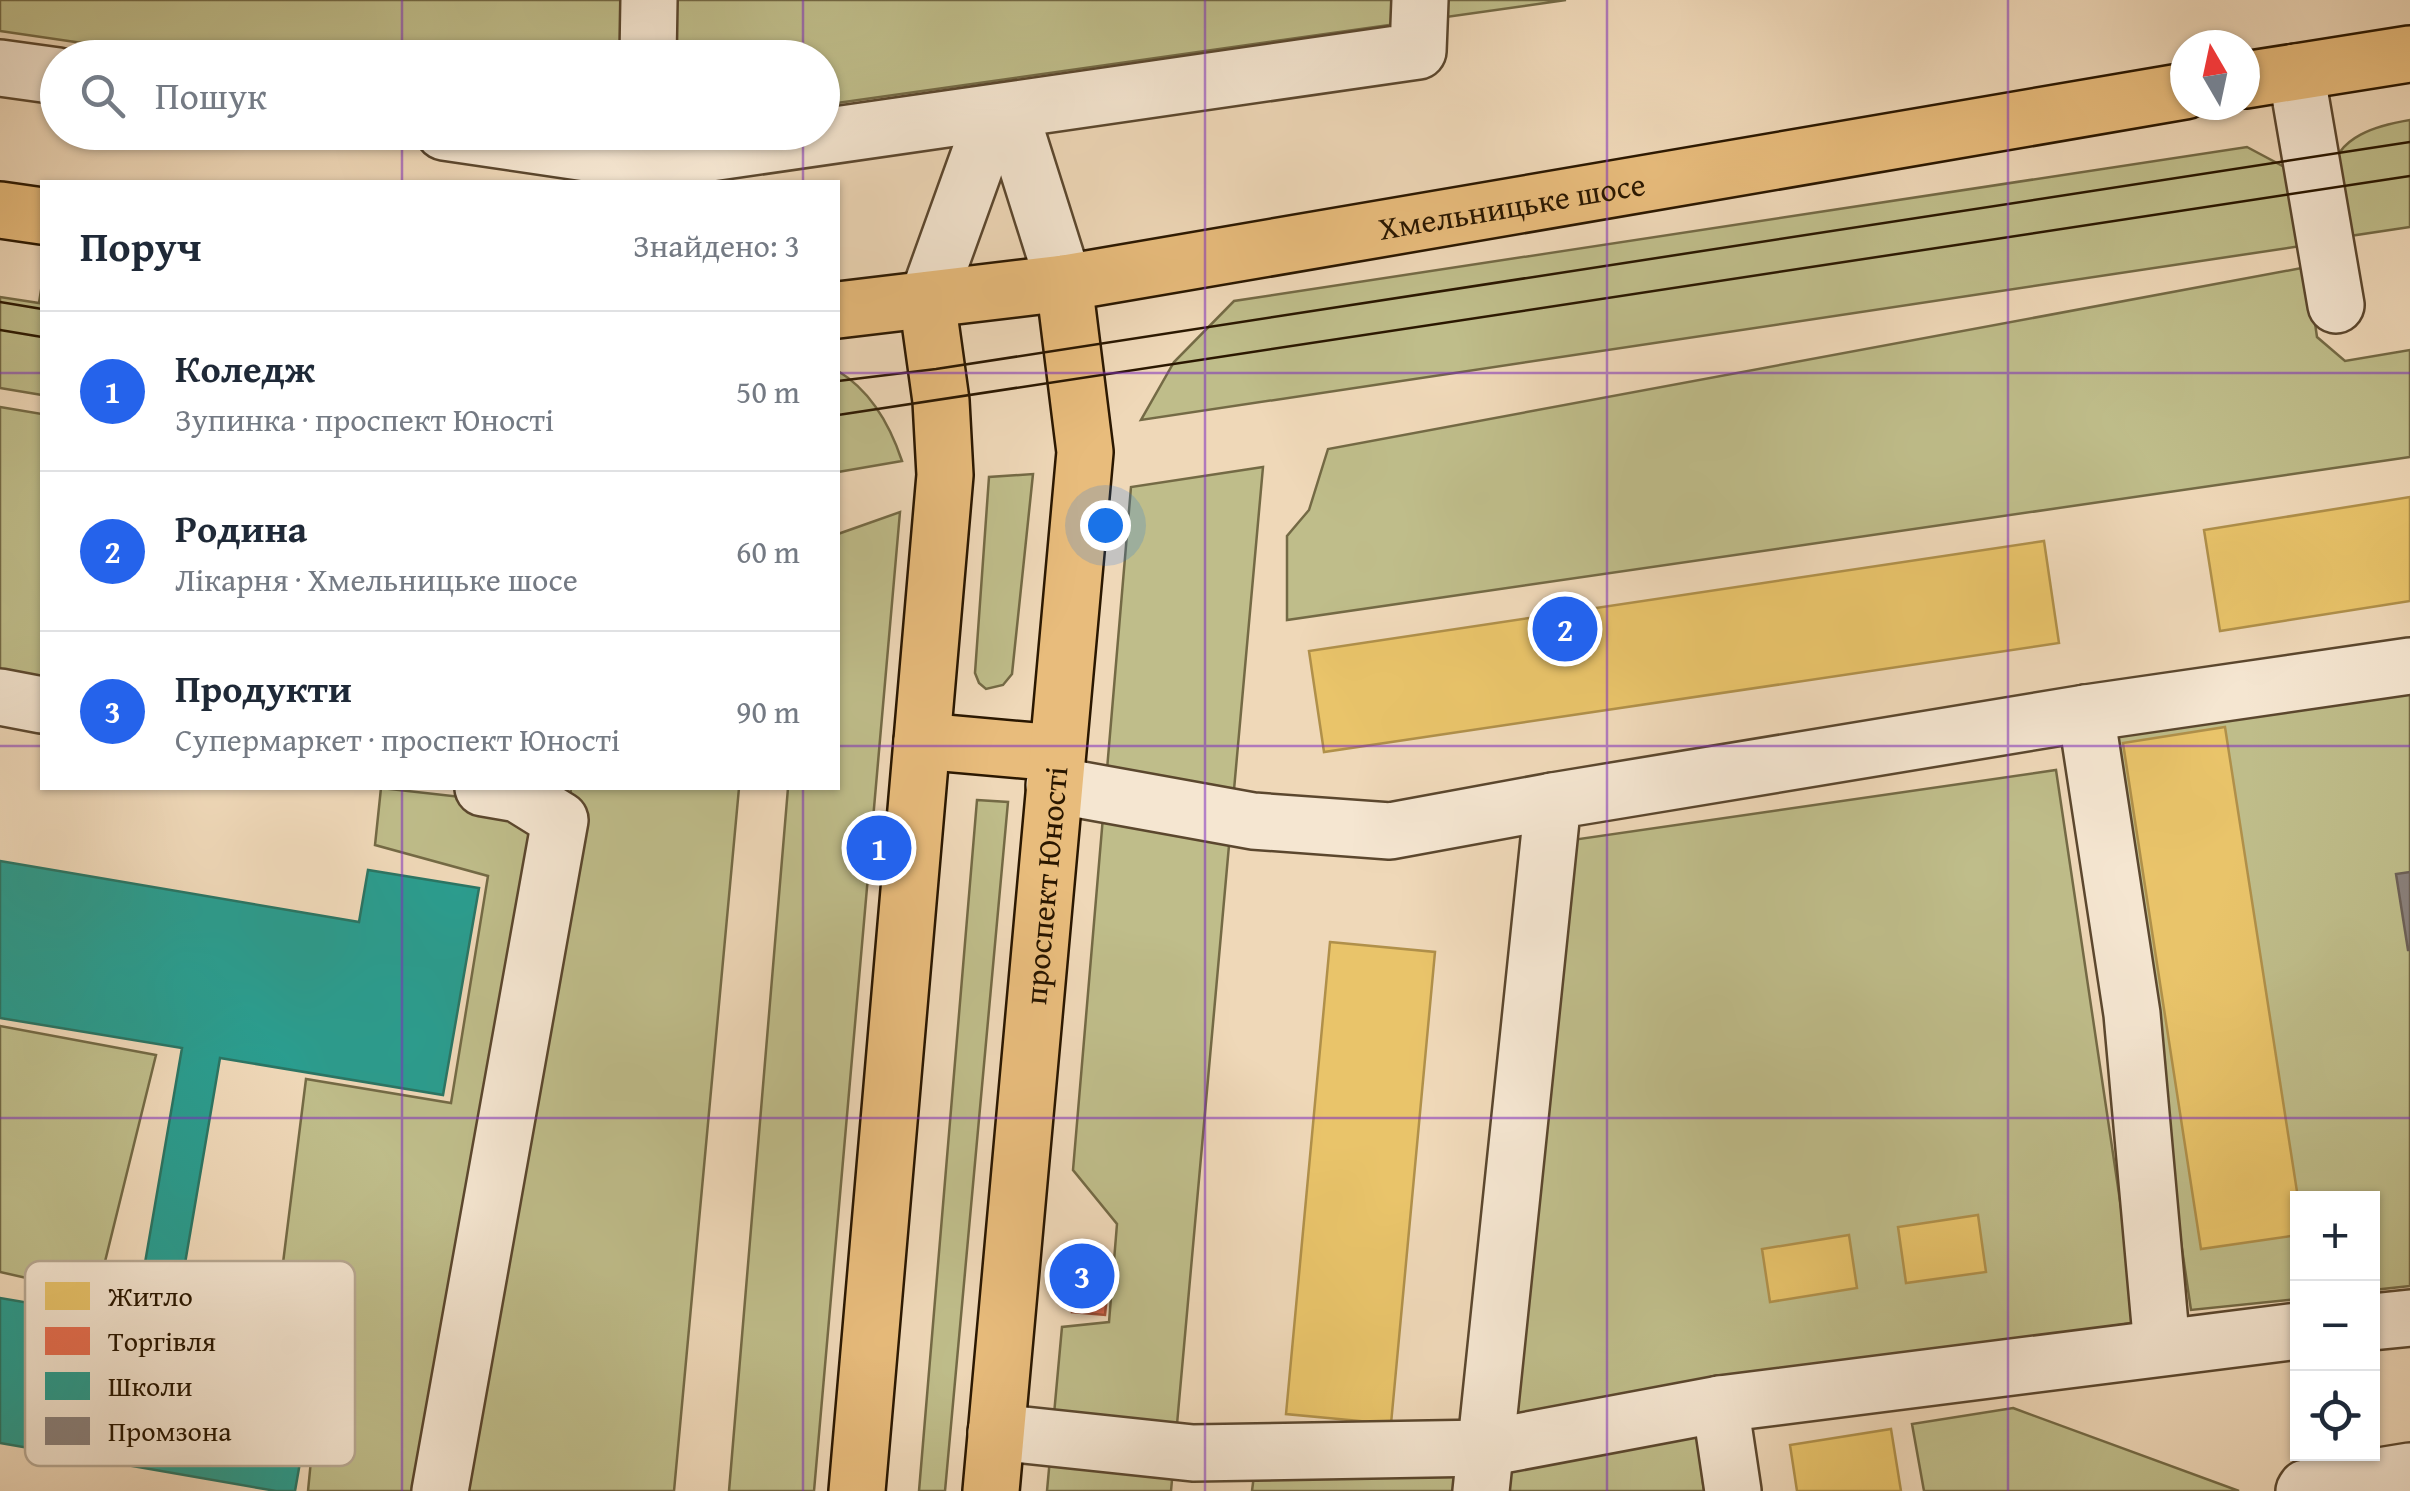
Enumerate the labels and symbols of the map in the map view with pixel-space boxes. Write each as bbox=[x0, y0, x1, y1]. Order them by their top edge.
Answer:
north arrow bbox=[2170, 30, 2260, 120]
street label: Хмельницьке шосе bbox=[1375, 160, 1649, 252]
your location bbox=[1080, 500, 1131, 551]
pin: 2 bbox=[1532, 592, 1598, 666]
street label: проспект Юності bbox=[1011, 764, 1079, 1007]
pin: 1 bbox=[846, 810, 912, 886]
pin: 3 bbox=[1050, 1238, 1114, 1314]
legend bbox=[25, 1261, 355, 1466]
text: Житло bbox=[107, 1275, 193, 1316]
text: Торгівля bbox=[108, 1320, 216, 1361]
text: Школи bbox=[108, 1365, 192, 1406]
text: Промзона bbox=[108, 1410, 232, 1451]

